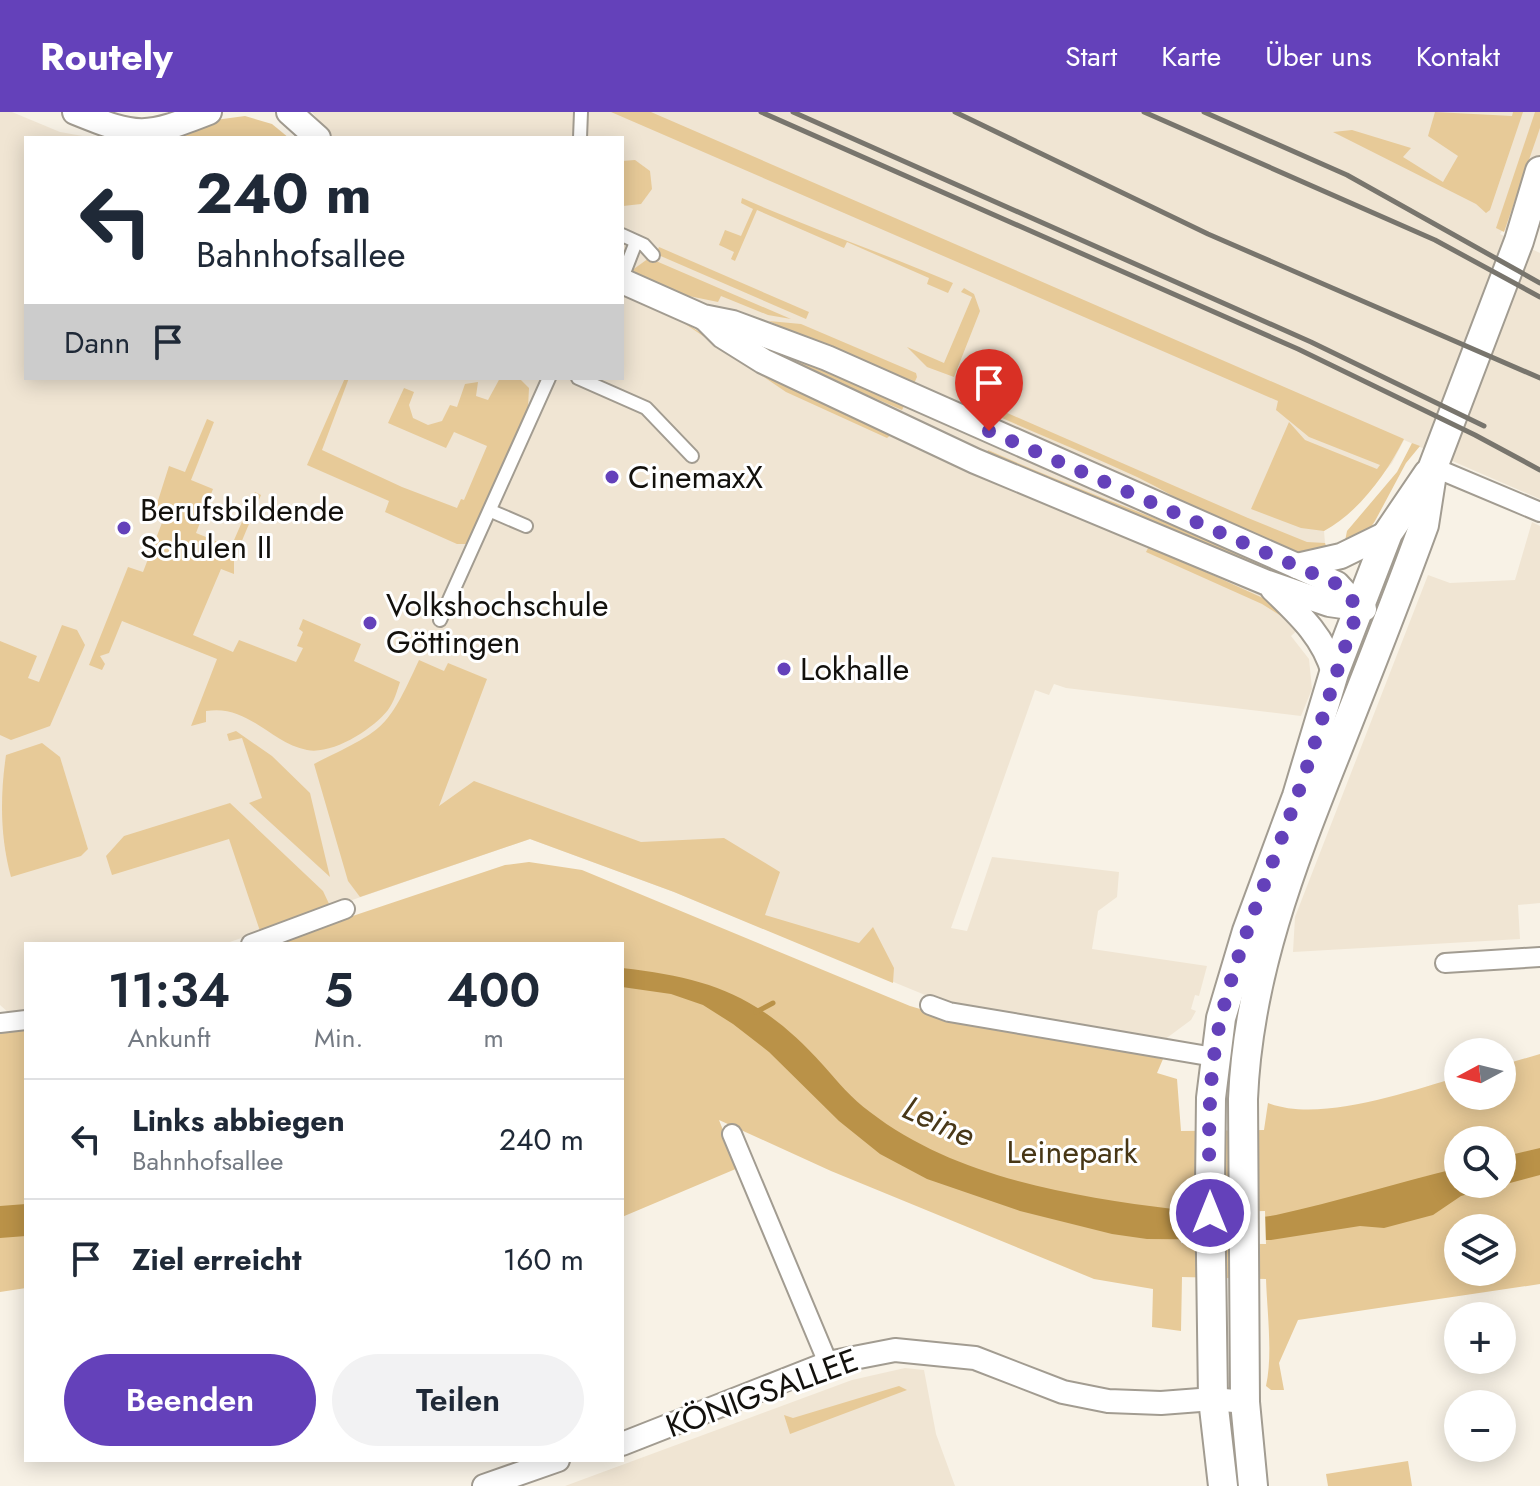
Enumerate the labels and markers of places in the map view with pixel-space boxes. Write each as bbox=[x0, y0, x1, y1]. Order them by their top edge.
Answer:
pin bbox=[955, 349, 1023, 431]
place label: CinemaxX bbox=[628, 454, 763, 500]
marker: CinemaxX bbox=[603, 468, 621, 486]
place label: Berufsbildende Schulen II bbox=[140, 487, 344, 570]
marker: Berufsbildende Schulen II bbox=[115, 519, 133, 537]
place label: Volkshochschule Göttingen bbox=[386, 582, 608, 665]
marker: Volkshochschule Göttingen bbox=[361, 614, 379, 632]
place label: Lokhalle bbox=[800, 646, 909, 692]
marker: Lokhalle bbox=[775, 660, 793, 678]

